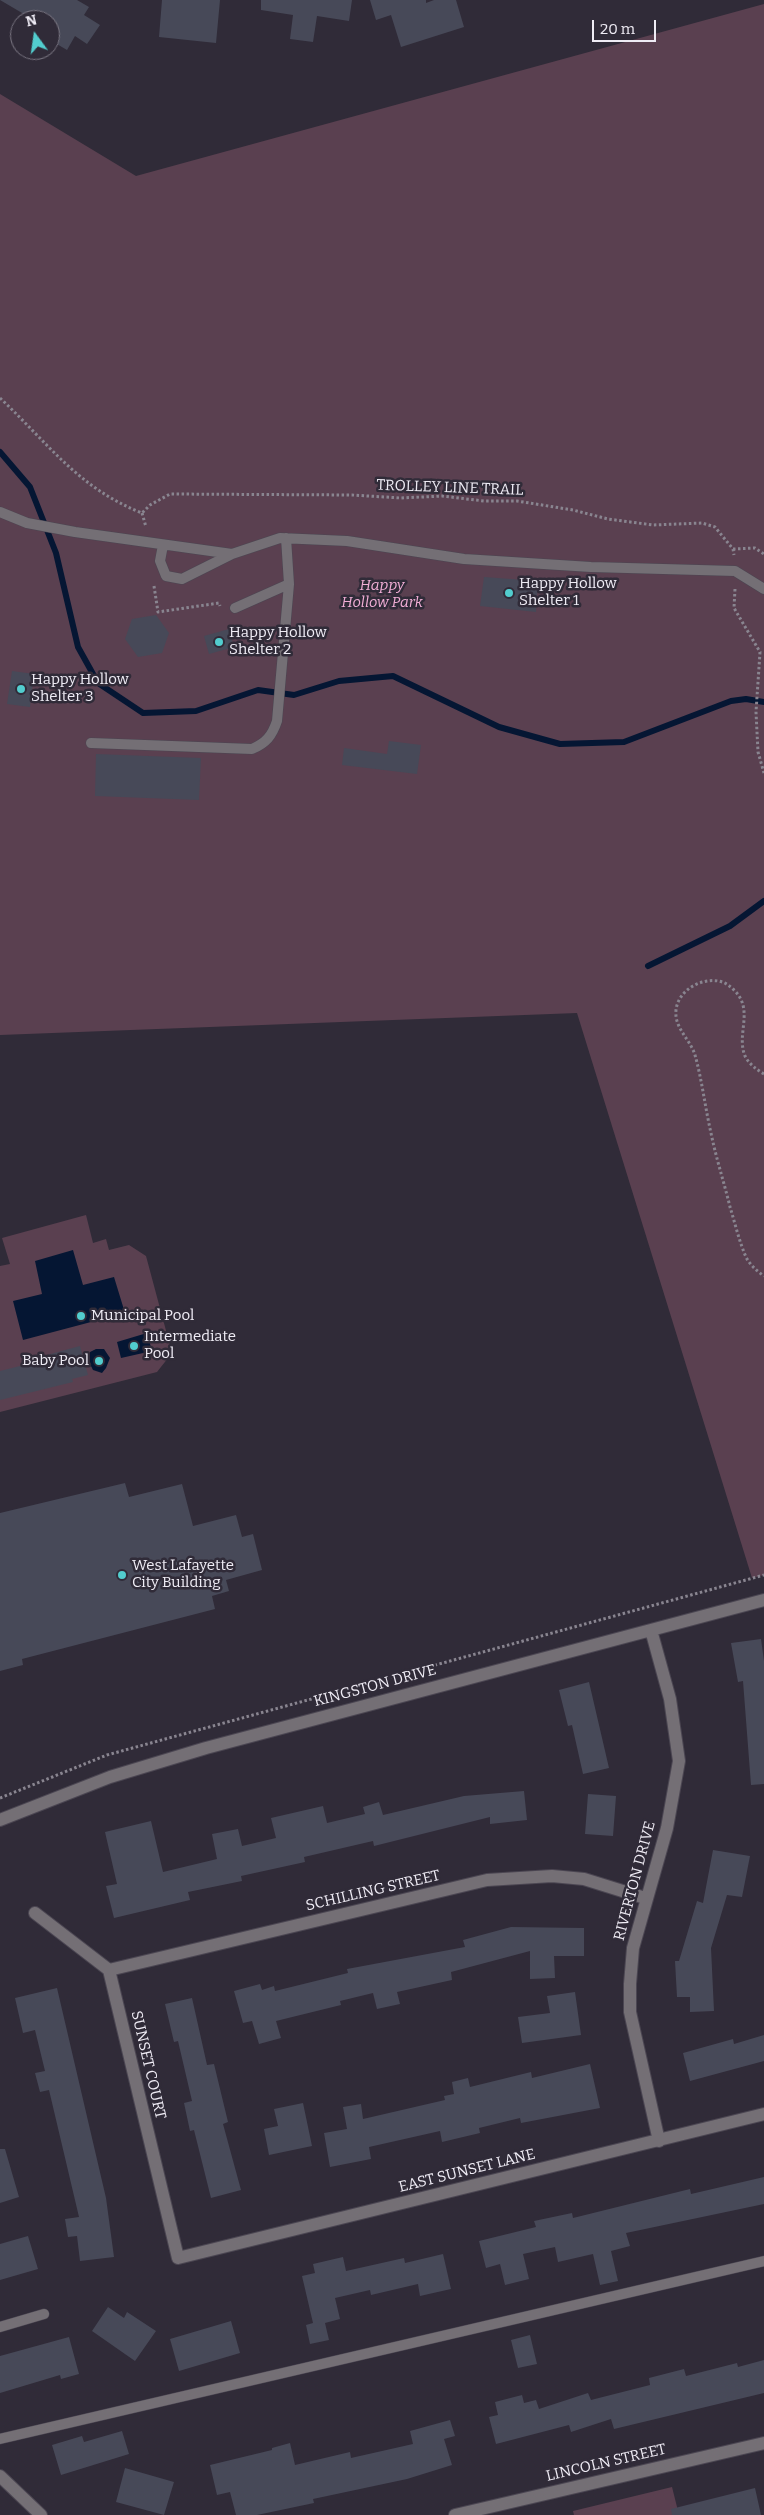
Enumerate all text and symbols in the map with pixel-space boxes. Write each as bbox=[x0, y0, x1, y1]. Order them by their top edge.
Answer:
north arrow bbox=[10, 10, 60, 60]
scale bar bbox=[594, 10, 658, 42]
text: N bbox=[24, 11, 39, 30]
text: 20 m bbox=[600, 20, 635, 38]
street label: TROLLEY LINE TRAIL bbox=[376, 476, 524, 500]
place label: Happy Hollow Shelter 1 bbox=[519, 575, 617, 610]
park label: Happy Hollow Park bbox=[341, 577, 423, 612]
marker: Happy Hollow Shelter 1 bbox=[503, 587, 515, 599]
place label: Happy Hollow Shelter 2 bbox=[229, 624, 327, 659]
marker: Happy Hollow Shelter 2 bbox=[213, 636, 225, 648]
place label: Happy Hollow Shelter 3 bbox=[31, 671, 129, 706]
marker: Happy Hollow Shelter 3 bbox=[15, 683, 27, 695]
place label: Municipal Pool bbox=[91, 1307, 194, 1325]
marker: Municipal Pool bbox=[75, 1310, 87, 1322]
place label: Intermediate Pool bbox=[144, 1328, 236, 1363]
marker: Intermediate Pool bbox=[128, 1340, 140, 1352]
place label: Baby Pool bbox=[22, 1352, 89, 1370]
marker: Baby Pool bbox=[93, 1355, 105, 1367]
place label: West Lafayette City Building bbox=[132, 1557, 234, 1592]
marker: West Lafayette City Building bbox=[116, 1569, 128, 1581]
street label: KINGSTON DRIVE bbox=[312, 1661, 438, 1711]
street label: RIVERTON DRIVE bbox=[610, 1819, 660, 1943]
street label: SCHILLING STREET bbox=[304, 1867, 442, 1915]
street label: SUNSET COURT bbox=[127, 2009, 169, 2121]
street label: EAST SUNSET LANE bbox=[397, 2145, 537, 2197]
street label: LINCOLN STREET bbox=[544, 2440, 668, 2486]

